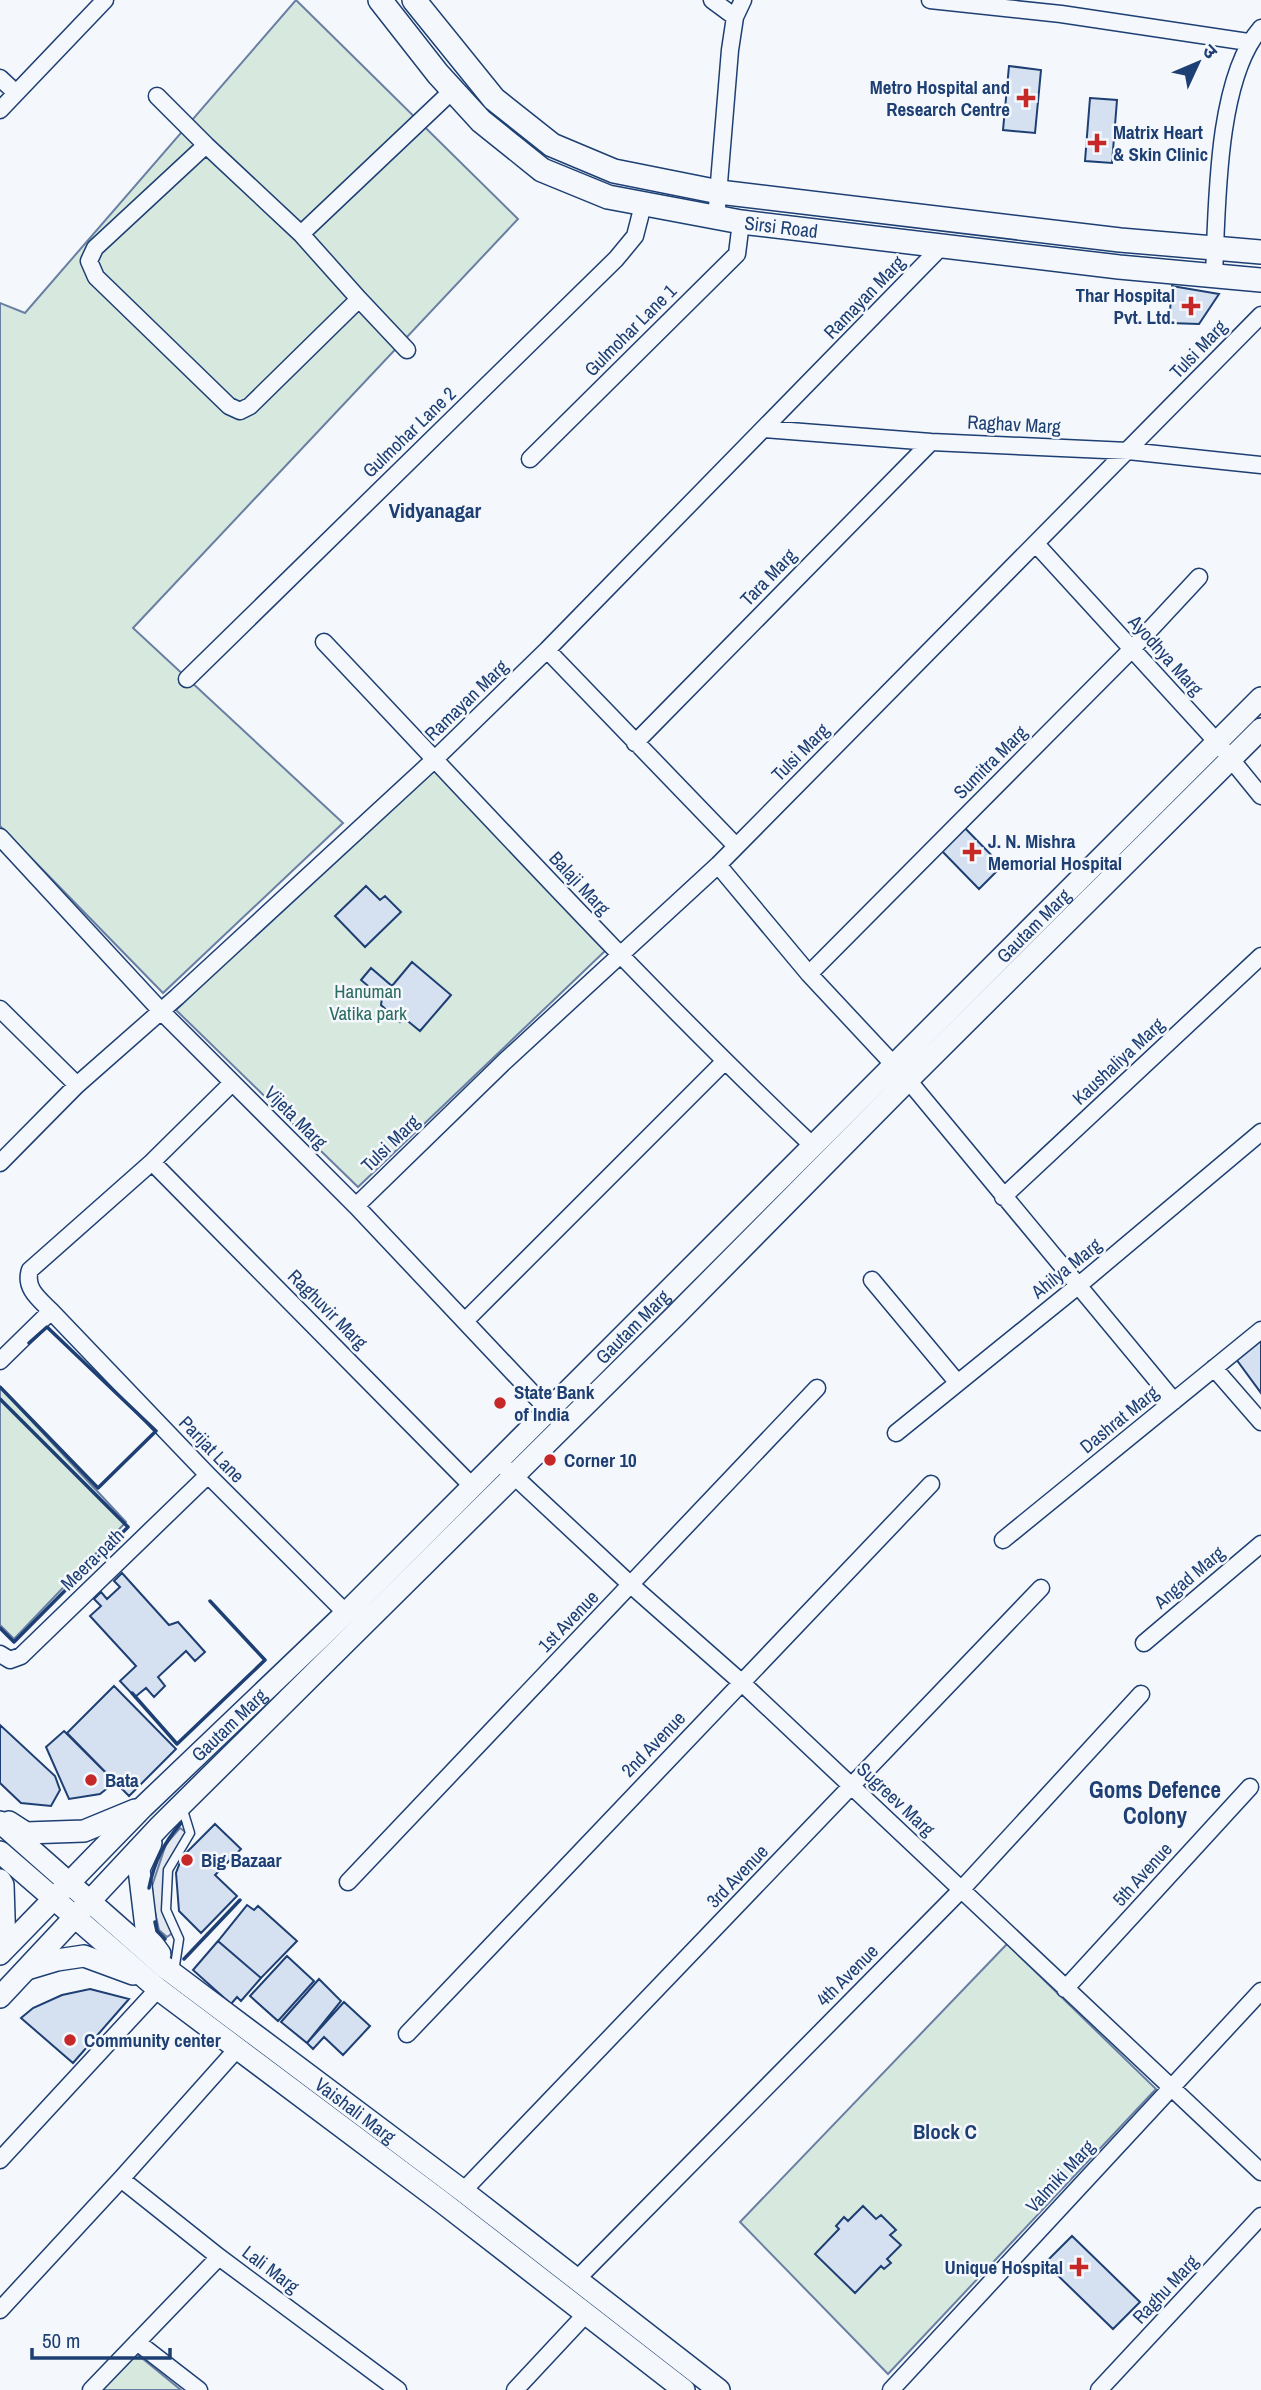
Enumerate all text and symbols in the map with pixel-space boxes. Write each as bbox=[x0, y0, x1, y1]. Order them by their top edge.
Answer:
north arrow bbox=[1163, 28, 1233, 98]
text: उ bbox=[1197, 38, 1224, 65]
place label: Metro Hospital and Research Centre bbox=[870, 74, 1010, 122]
marker: Metro Hospital and Research Centre bbox=[1016, 88, 1036, 108]
place label: Matrix Heart & Skin Clinic bbox=[1113, 119, 1208, 167]
marker: Matrix Heart & Skin Clinic bbox=[1087, 133, 1107, 153]
street label: Sirsi Road bbox=[743, 210, 819, 244]
street label: Ramayan Marg bbox=[818, 249, 911, 344]
street label: Gulmohar Lane 1 bbox=[578, 278, 682, 382]
place label: Thar Hospital Pvt. Ltd. bbox=[1075, 282, 1175, 330]
marker: Thar Hospital Pvt. Ltd. bbox=[1181, 296, 1201, 316]
street label: Tulsi Marg bbox=[1164, 314, 1233, 384]
street label: Gulmohar Lane 2 bbox=[357, 381, 461, 483]
street label: Raghav Marg bbox=[967, 409, 1062, 439]
district label: Vidyanagar bbox=[389, 496, 482, 525]
street label: Tara Marg bbox=[734, 542, 802, 611]
street label: Ayodhya Marg bbox=[1122, 608, 1209, 701]
street label: Ramayan Marg bbox=[419, 653, 514, 746]
street label: Tulsi Marg bbox=[765, 717, 835, 787]
street label: Sumitra Marg bbox=[947, 719, 1033, 805]
place label: J. N. Mishra Memorial Hospital bbox=[988, 828, 1122, 876]
marker: J. N. Mishra Memorial Hospital bbox=[962, 842, 982, 862]
street label: Balaji Marg bbox=[544, 845, 617, 921]
street label: Gautam Marg bbox=[991, 882, 1077, 968]
park label: Hanuman Vatika park bbox=[329, 978, 407, 1026]
street label: Kaushaliya Marg bbox=[1066, 1011, 1170, 1110]
street label: Vijeta Marg bbox=[259, 1080, 334, 1155]
street label: Tulsi Marg bbox=[355, 1108, 425, 1177]
street label: Ahilya Marg bbox=[1025, 1232, 1107, 1305]
street label: Raghuvir Marg bbox=[282, 1263, 374, 1355]
street label: Gautam Marg bbox=[590, 1283, 676, 1369]
place label: State Bank of India bbox=[514, 1379, 595, 1427]
street label: Dashrat Marg bbox=[1074, 1379, 1164, 1459]
marker: State Bank of India bbox=[492, 1395, 508, 1411]
street label: Parijat Lane bbox=[173, 1410, 251, 1488]
place label: Corner 10 bbox=[564, 1447, 637, 1473]
marker: Corner 10 bbox=[542, 1452, 558, 1468]
street label: Meera path bbox=[55, 1522, 129, 1596]
street label: Angad Marg bbox=[1147, 1540, 1230, 1615]
street label: 1st Avenue bbox=[532, 1584, 604, 1658]
street label: Gautam Marg bbox=[186, 1682, 273, 1767]
street label: 2nd Avenue bbox=[615, 1705, 691, 1783]
street label: Sugreev Marg bbox=[851, 1756, 941, 1842]
place label: Bata bbox=[105, 1767, 139, 1793]
marker: Bata bbox=[83, 1772, 99, 1788]
district label: Goms Defence Colony bbox=[1089, 1774, 1221, 1831]
street label: 5th Avenue bbox=[1106, 1836, 1178, 1912]
street label: 3rd Avenue bbox=[700, 1839, 774, 1913]
place label: Big Bazaar bbox=[201, 1847, 282, 1873]
marker: Big Bazaar bbox=[179, 1852, 195, 1868]
street label: 4th Avenue bbox=[810, 1938, 884, 2012]
place label: Community center bbox=[84, 2027, 221, 2053]
marker: Community center bbox=[62, 2032, 78, 2048]
street label: Vaishali Marg bbox=[310, 2071, 402, 2149]
district label: Block C bbox=[913, 2117, 977, 2146]
street label: Valmiki Marg bbox=[1020, 2134, 1101, 2218]
street label: Lali Marg bbox=[237, 2239, 305, 2299]
street label: Raghu Marg bbox=[1126, 2249, 1204, 2329]
place label: Unique Hospital bbox=[944, 2254, 1063, 2280]
marker: Unique Hospital bbox=[1069, 2257, 1089, 2277]
scale bar bbox=[32, 2316, 170, 2360]
text: 50 m bbox=[42, 2326, 80, 2355]

